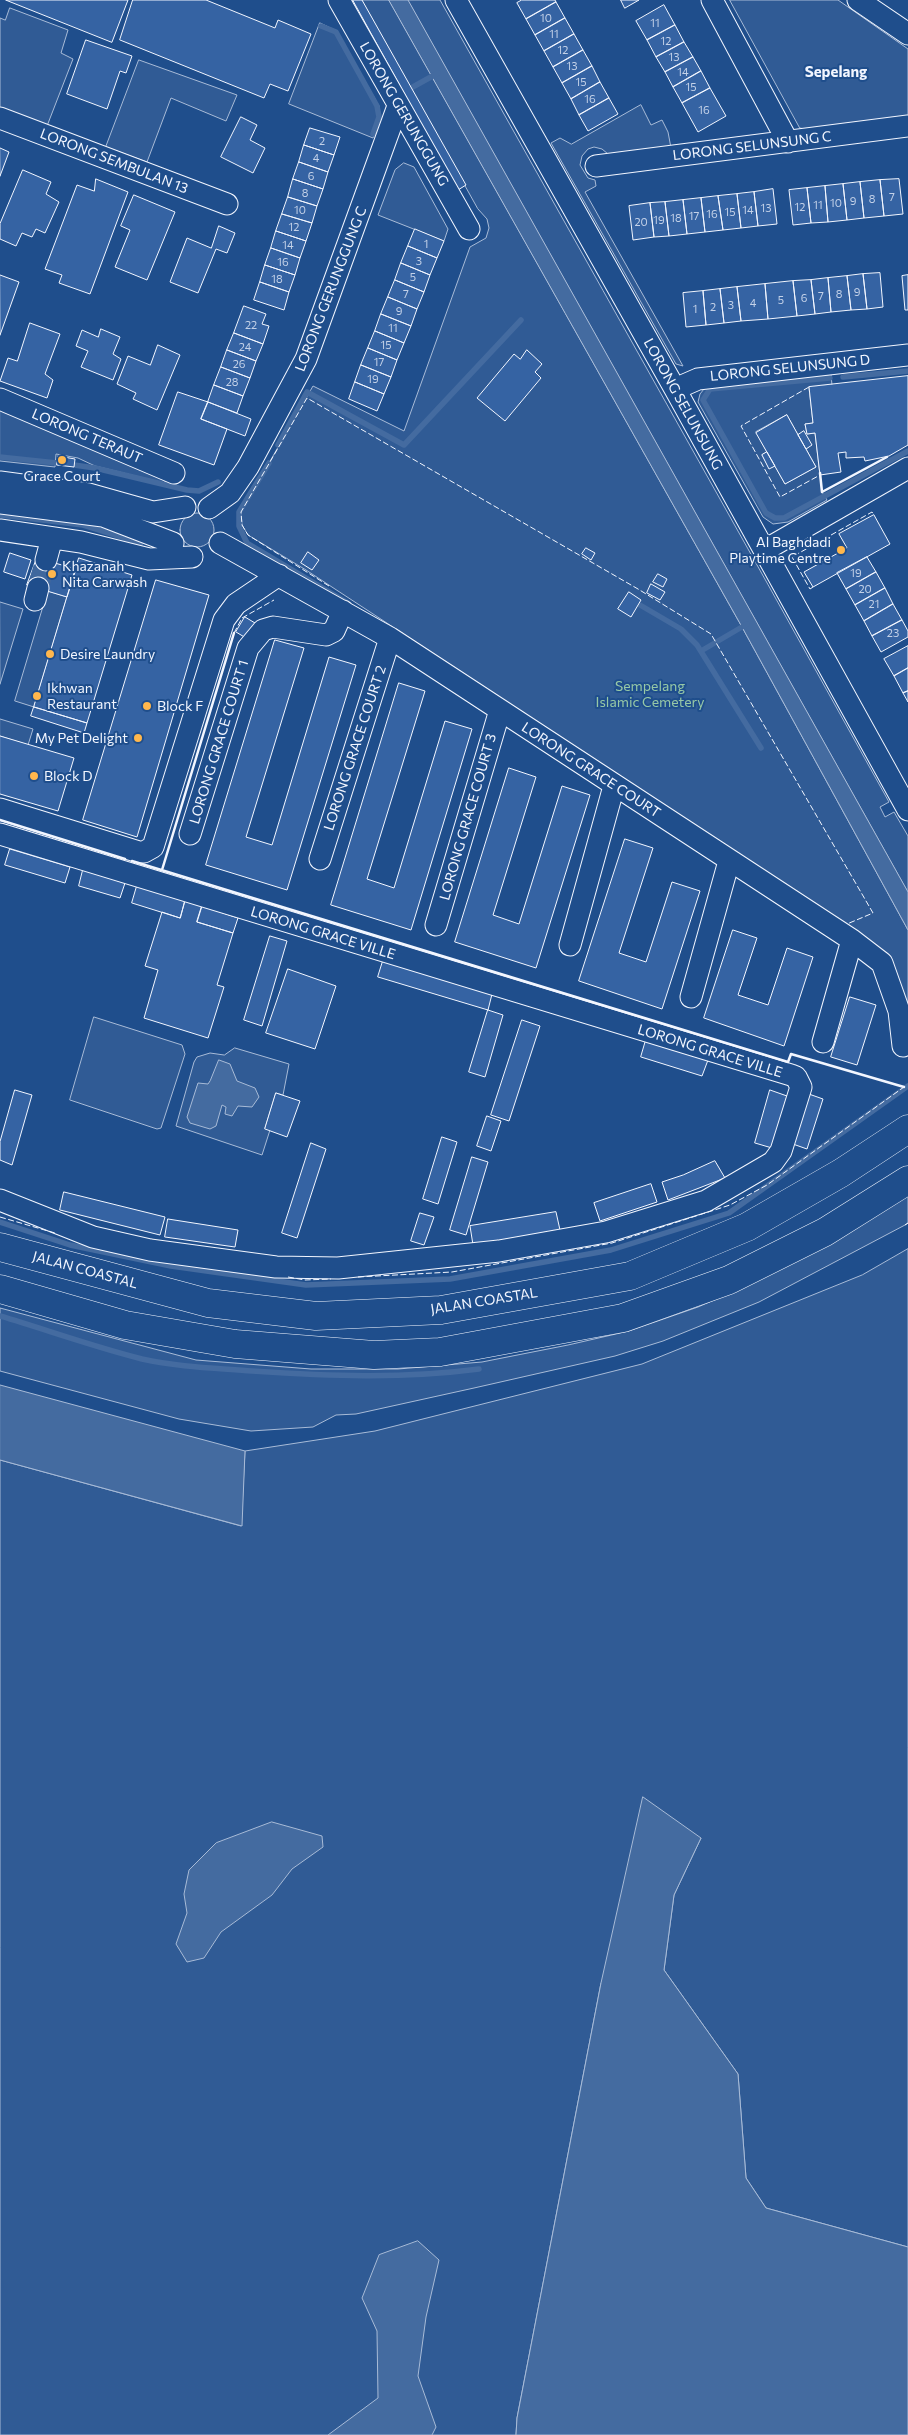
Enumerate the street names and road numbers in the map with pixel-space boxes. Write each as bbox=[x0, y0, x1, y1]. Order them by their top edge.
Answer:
street label: LORONG GERUNGGUNG bbox=[356, 39, 452, 189]
street label: LORONG SEMBULAN 13 bbox=[38, 125, 190, 197]
street label: LORONG SELUNSUNG C bbox=[672, 128, 832, 164]
street label: LORONG GERUNGGUNG C bbox=[292, 204, 370, 374]
street label: LORONG SELUNSUNG bbox=[640, 335, 726, 473]
street label: LORONG SELUNSUNG D bbox=[709, 351, 871, 385]
street label: LORONG TERAUT bbox=[29, 405, 145, 467]
street label: LORONG GRACE COURT 1 bbox=[186, 658, 252, 826]
street label: LORONG GRACE COURT 2 bbox=[320, 663, 390, 833]
street label: LORONG GRACE COURT bbox=[518, 719, 664, 821]
street label: LORONG GRACE COURT 3 bbox=[436, 732, 500, 902]
street label: LORONG GRACE VILLE bbox=[249, 903, 397, 963]
street label: LORONG GRACE VILLE bbox=[636, 1021, 784, 1081]
street label: JALAN COASTAL bbox=[30, 1248, 140, 1292]
street label: JALAN COASTAL bbox=[429, 1284, 539, 1318]

